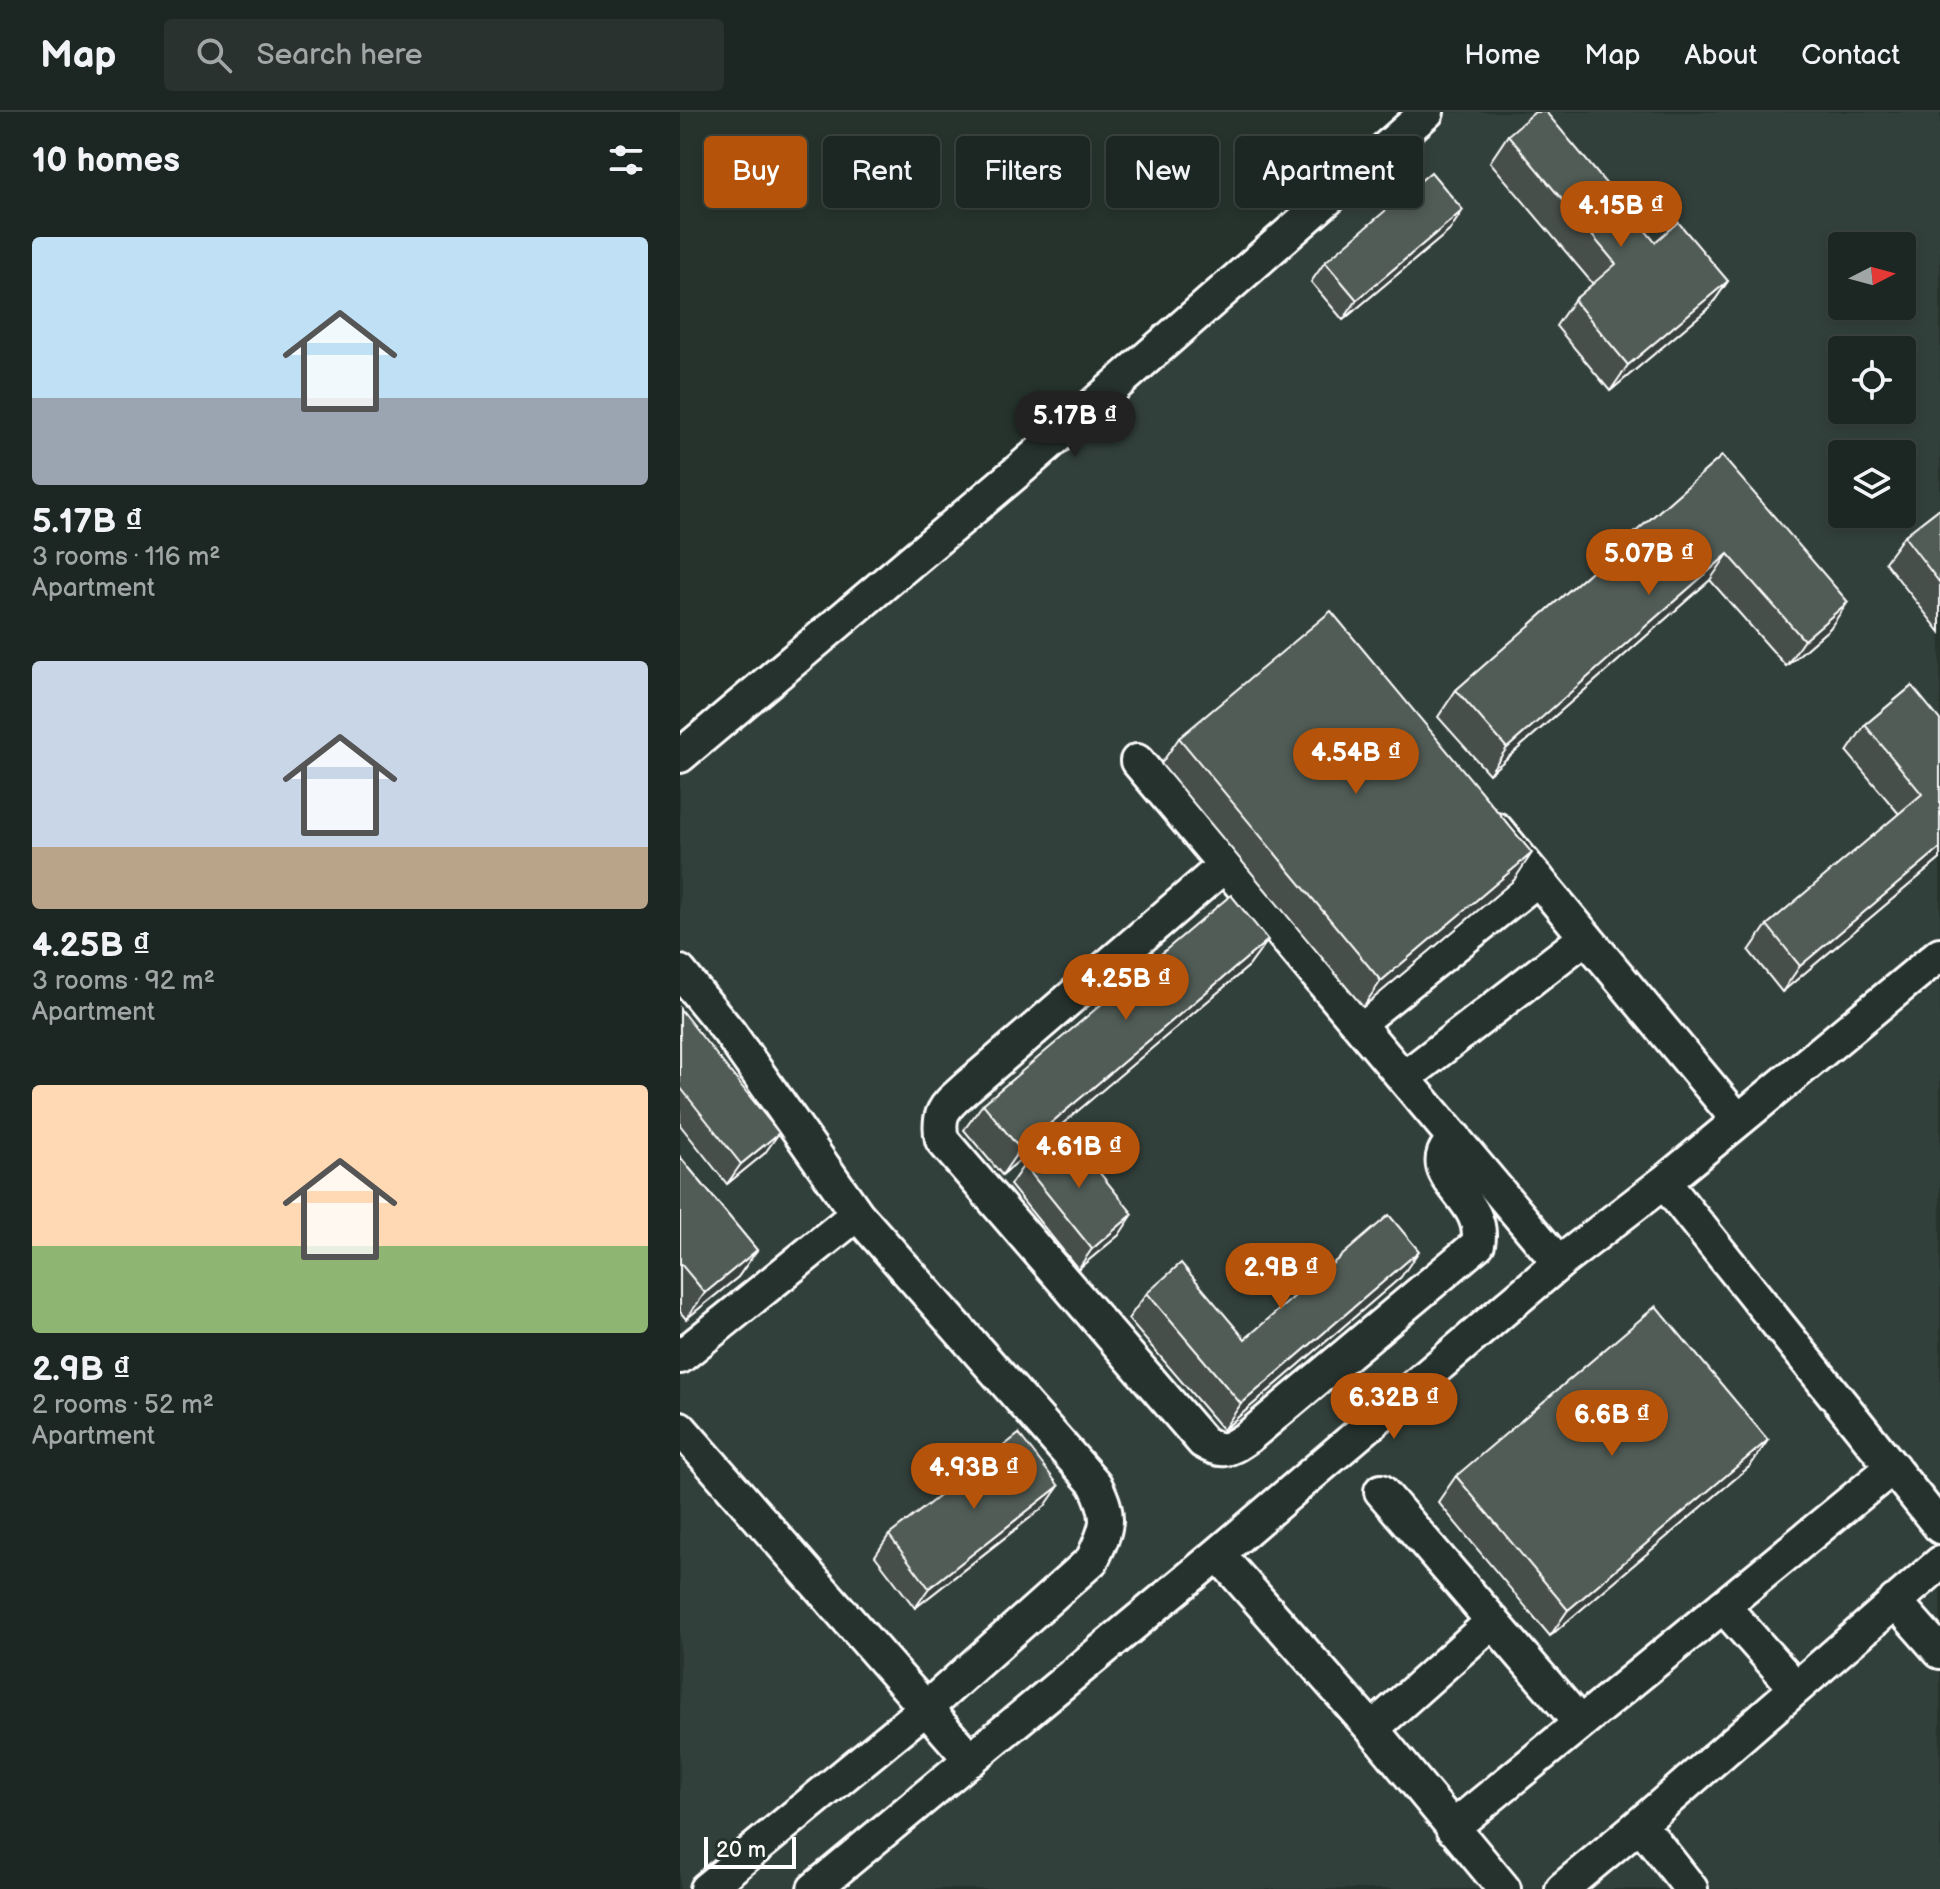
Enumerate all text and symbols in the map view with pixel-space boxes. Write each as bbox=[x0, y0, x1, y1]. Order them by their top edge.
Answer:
search box bbox=[164, 19, 724, 91]
text: Map bbox=[40, 33, 116, 78]
icon: search bbox=[192, 33, 236, 77]
text: Search here bbox=[256, 37, 423, 73]
text: Home bbox=[1464, 39, 1540, 72]
text: Map bbox=[1584, 39, 1641, 72]
text: About bbox=[1685, 39, 1757, 72]
text: Contact bbox=[1801, 39, 1900, 72]
chip: Buy bbox=[704, 136, 807, 208]
chip: Rent bbox=[823, 136, 940, 208]
chip: Filters bbox=[956, 136, 1090, 208]
chip: New bbox=[1106, 136, 1219, 208]
chip: Apartment bbox=[1235, 136, 1423, 208]
icon: filters bbox=[604, 138, 648, 182]
text: 10 homes bbox=[32, 140, 180, 181]
pin: 4.15B ₫ bbox=[1547, 181, 1695, 249]
text: 4.15B ₫ bbox=[1578, 191, 1664, 222]
north arrow bbox=[1828, 232, 1916, 320]
map controls bbox=[1828, 232, 1916, 528]
icon: home bbox=[268, 289, 412, 433]
button: locate bbox=[1828, 336, 1916, 424]
pin: 5.17B ₫ bbox=[1001, 391, 1149, 459]
text: 5.17B ₫ bbox=[1033, 401, 1117, 432]
button: layers bbox=[1828, 440, 1916, 528]
text: 5.17B ₫ bbox=[32, 501, 143, 542]
pin: 5.07B ₫ bbox=[1575, 529, 1723, 597]
text: 5.07B ₫ bbox=[1604, 539, 1694, 570]
text: 3 rooms · 116 m² bbox=[32, 542, 221, 573]
text: Apartment bbox=[32, 573, 155, 604]
icon: home bbox=[268, 713, 412, 857]
pin: 4.54B ₫ bbox=[1282, 728, 1430, 796]
text: 4.54B ₫ bbox=[1311, 738, 1401, 769]
text: 4.25B ₫ bbox=[32, 925, 150, 966]
pin: 4.25B ₫ bbox=[1052, 954, 1200, 1022]
text: 4.25B ₫ bbox=[1081, 964, 1171, 995]
text: 3 rooms · 92 m² bbox=[32, 966, 215, 997]
text: Apartment bbox=[32, 997, 155, 1028]
pin: 4.61B ₫ bbox=[1005, 1122, 1153, 1190]
text: 4.61B ₫ bbox=[1036, 1132, 1122, 1163]
icon: home bbox=[268, 1137, 412, 1281]
pin: 2.9B ₫ bbox=[1216, 1243, 1346, 1311]
text: 2.9B ₫ bbox=[1243, 1253, 1319, 1284]
text: 2.9B ₫ bbox=[32, 1349, 130, 1390]
pin: 6.32B ₫ bbox=[1320, 1373, 1468, 1441]
text: 6.32B ₫ bbox=[1349, 1383, 1439, 1414]
text: 2 rooms · 52 m² bbox=[32, 1390, 214, 1421]
pin: 6.6B ₫ bbox=[1547, 1390, 1677, 1458]
text: 6.6B ₫ bbox=[1574, 1400, 1650, 1431]
text: Apartment bbox=[32, 1421, 155, 1452]
pin: 4.93B ₫ bbox=[900, 1443, 1048, 1511]
text: 4.93B ₫ bbox=[929, 1453, 1019, 1484]
scale bar bbox=[704, 1833, 796, 1869]
text: 20 m bbox=[716, 1837, 766, 1864]

